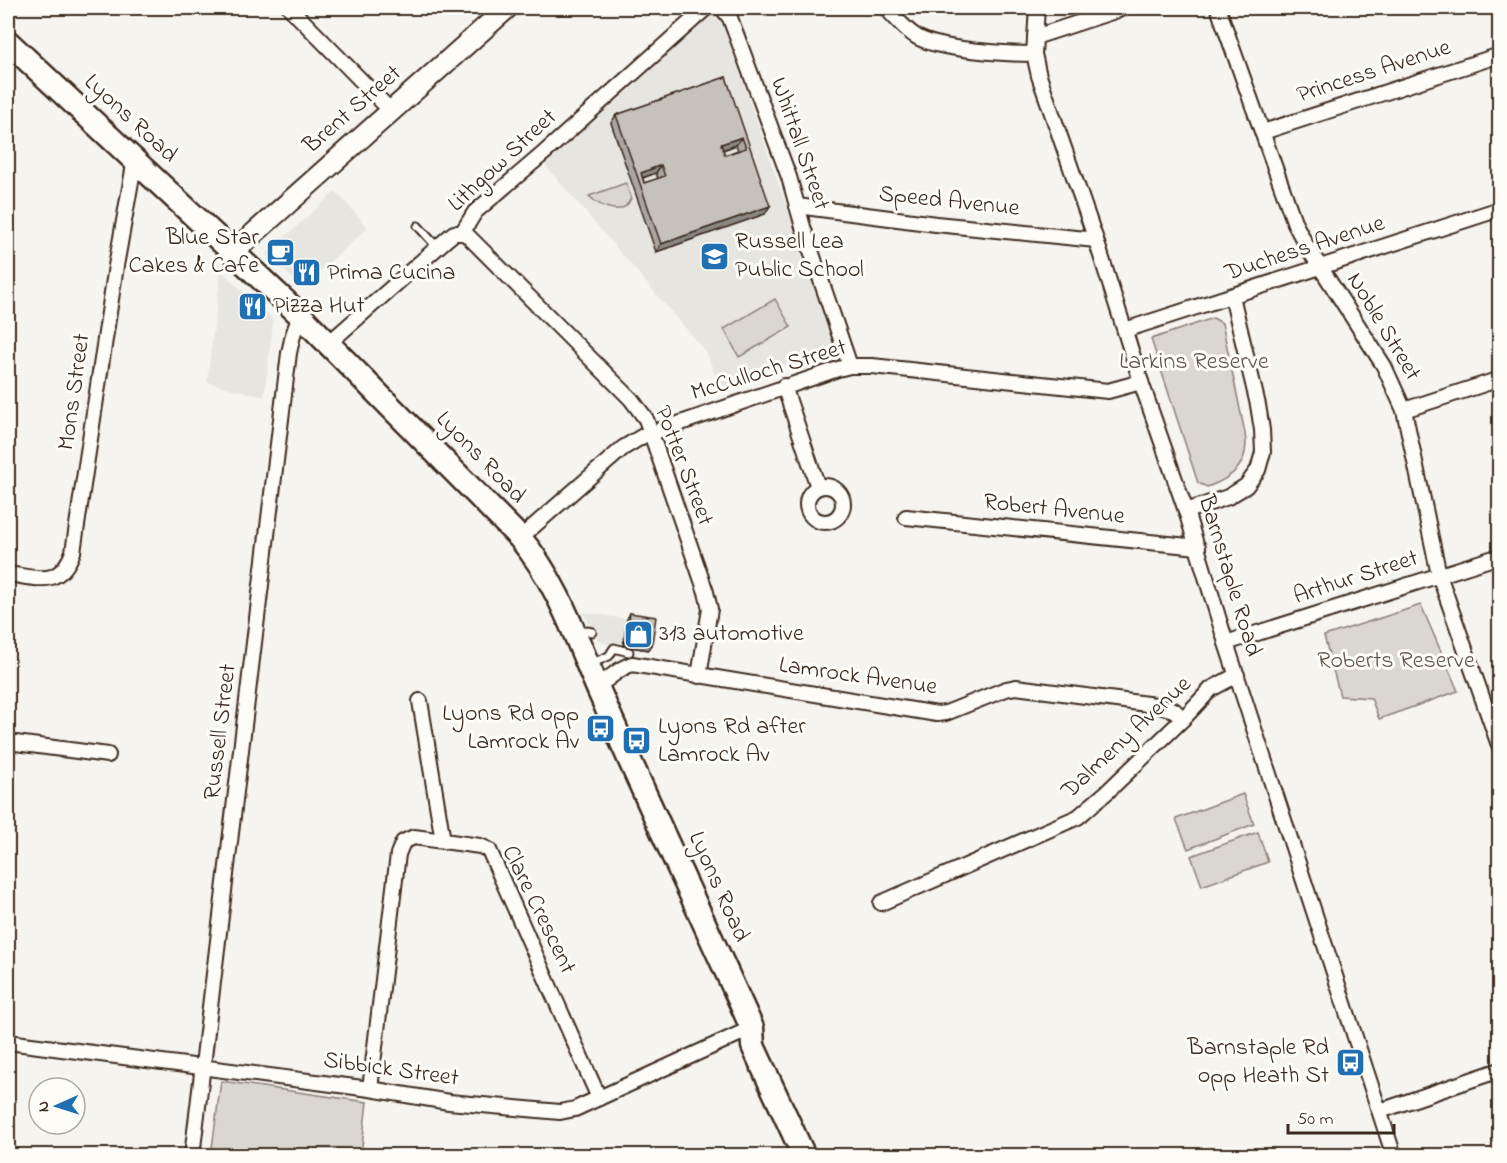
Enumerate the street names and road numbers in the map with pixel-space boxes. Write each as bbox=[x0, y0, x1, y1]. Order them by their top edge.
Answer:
street label: Princess Avenue bbox=[1293, 31, 1456, 113]
street label: Brent Street bbox=[295, 57, 410, 163]
street label: Lyons Road bbox=[74, 66, 185, 173]
street label: Whittall Street bbox=[760, 73, 838, 215]
street label: Lithgow Street bbox=[441, 101, 565, 221]
street label: Speed Avenue bbox=[877, 177, 1021, 227]
street label: Duchess Avenue bbox=[1220, 207, 1390, 292]
street label: Noble Street bbox=[1337, 266, 1429, 388]
street label: Mons Street bbox=[49, 331, 101, 453]
street label: McCulloch Street bbox=[687, 331, 851, 411]
street label: Potter Street bbox=[644, 401, 722, 531]
street label: Lyons Road bbox=[426, 404, 534, 514]
street label: Robert Avenue bbox=[982, 485, 1127, 535]
street label: Barnstaple Road bbox=[1188, 490, 1270, 661]
street label: Arthur Street bbox=[1289, 541, 1423, 615]
street label: Lamrock Avenue bbox=[777, 649, 940, 705]
street label: Russell Street bbox=[195, 662, 247, 802]
street label: Dalmeny Avenue bbox=[1053, 668, 1201, 809]
street label: Lyons Road bbox=[677, 826, 758, 949]
street label: Clare Crescent bbox=[492, 840, 584, 980]
street label: Sibbick Street bbox=[321, 1043, 461, 1097]

